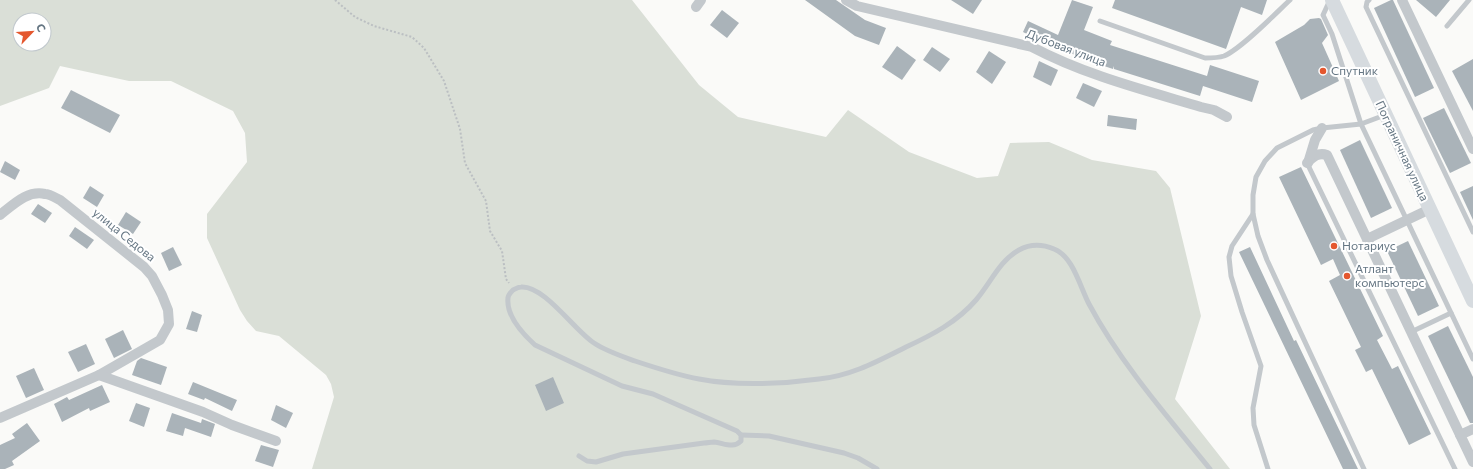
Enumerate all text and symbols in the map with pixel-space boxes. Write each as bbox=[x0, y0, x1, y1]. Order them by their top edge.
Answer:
north arrow bbox=[12, 12, 52, 52]
text: С bbox=[34, 21, 49, 34]
street label: Дубовая улица bbox=[1025, 25, 1108, 69]
place label: Спутник bbox=[1331, 63, 1379, 77]
marker: Спутник bbox=[1318, 66, 1328, 76]
street label: Пограничная улица bbox=[1373, 98, 1432, 203]
street label: улица Седова bbox=[91, 205, 159, 264]
place label: Нотариус bbox=[1342, 238, 1396, 252]
marker: Нотариус bbox=[1329, 241, 1339, 251]
place label: Атлант компьютерс bbox=[1355, 261, 1424, 289]
marker: Атлант компьютерс bbox=[1342, 271, 1352, 281]

